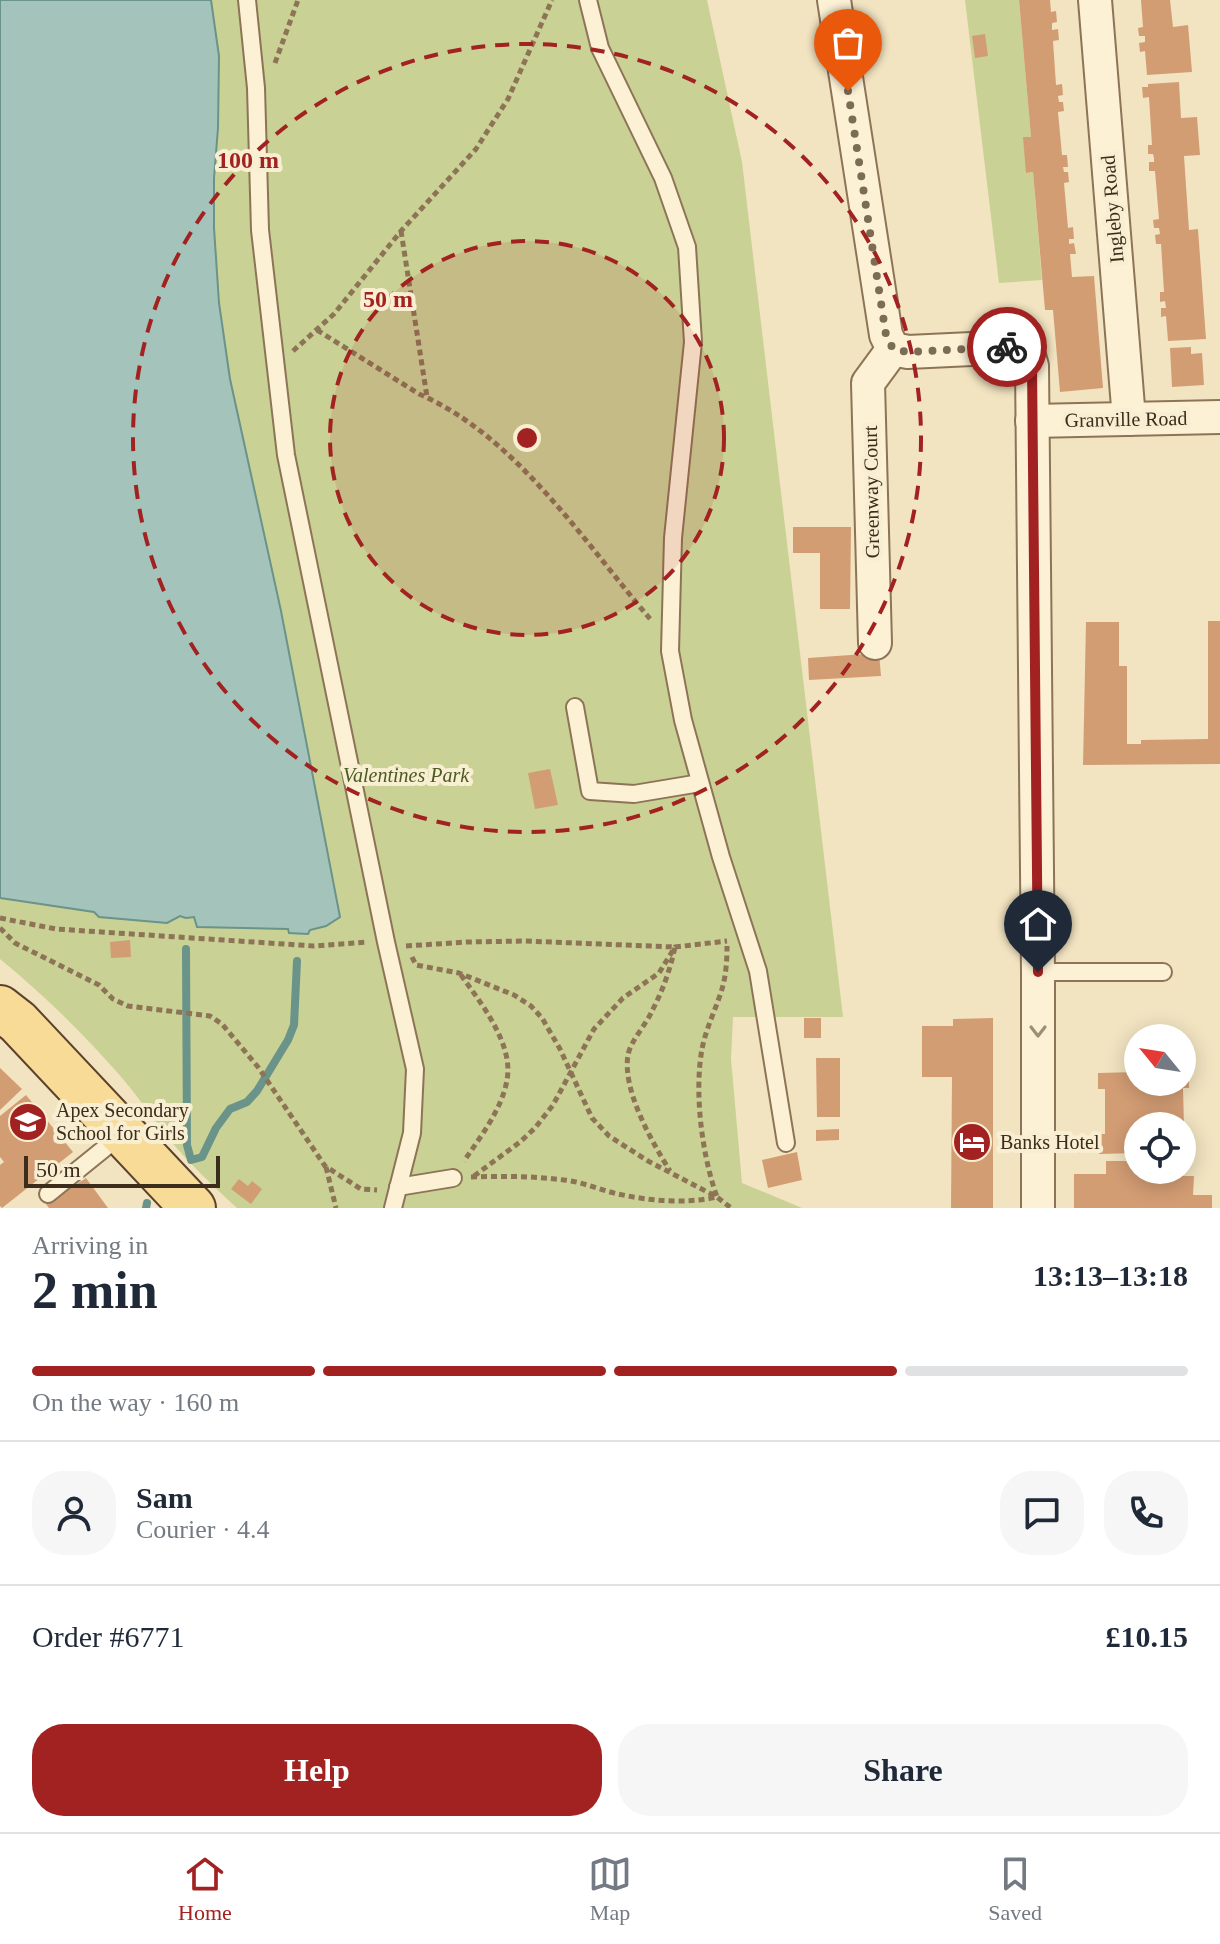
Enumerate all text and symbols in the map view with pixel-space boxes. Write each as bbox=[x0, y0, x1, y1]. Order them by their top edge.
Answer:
pin bbox=[814, 9, 882, 91]
icon: bag bbox=[826, 21, 870, 65]
text: 100 m bbox=[217, 147, 279, 173]
street label: Ingleby Road bbox=[1096, 154, 1129, 264]
text: 50 m bbox=[363, 286, 413, 312]
courier bbox=[967, 307, 1047, 387]
icon: bike bbox=[985, 325, 1029, 369]
street label: Granville Road bbox=[1064, 407, 1188, 431]
centre of rings bbox=[513, 424, 541, 452]
street label: Greenway Court bbox=[859, 425, 884, 559]
park label: Valentines Park bbox=[343, 764, 470, 786]
pin bbox=[1004, 890, 1072, 972]
icon: home bbox=[1016, 902, 1060, 946]
north arrow bbox=[1124, 1024, 1196, 1096]
map controls bbox=[1124, 1024, 1196, 1184]
one-way arrow bbox=[1029, 1025, 1047, 1038]
place label: Apex Secondary School for Girls bbox=[56, 1099, 189, 1144]
school or university icon: Apex Secondary School for Girls bbox=[7, 1101, 49, 1143]
button: locate bbox=[1124, 1112, 1196, 1184]
hotel icon: Banks Hotel bbox=[951, 1121, 993, 1163]
place label: Banks Hotel bbox=[1000, 1131, 1100, 1153]
scale bar bbox=[24, 1152, 220, 1188]
text: 50 m bbox=[36, 1157, 81, 1182]
text: Arriving in bbox=[32, 1231, 148, 1260]
text: 13:13–13:18 bbox=[1033, 1259, 1188, 1292]
text: 2 min bbox=[32, 1262, 158, 1319]
text: On the way · 160 m bbox=[32, 1388, 239, 1417]
button: person bbox=[32, 1471, 116, 1555]
button: chat bbox=[1000, 1471, 1084, 1555]
button: phone bbox=[1104, 1471, 1188, 1555]
text: Sam bbox=[136, 1481, 193, 1514]
text: Courier · 4.4 bbox=[136, 1515, 270, 1544]
text: Order #6771 bbox=[32, 1620, 184, 1653]
text: £10.15 bbox=[1106, 1620, 1188, 1653]
button: Help bbox=[32, 1724, 602, 1816]
button: Share bbox=[618, 1724, 1188, 1816]
tab: Home bbox=[178, 1852, 232, 1926]
tab: Map bbox=[588, 1852, 632, 1926]
tab: Saved bbox=[988, 1852, 1042, 1926]

